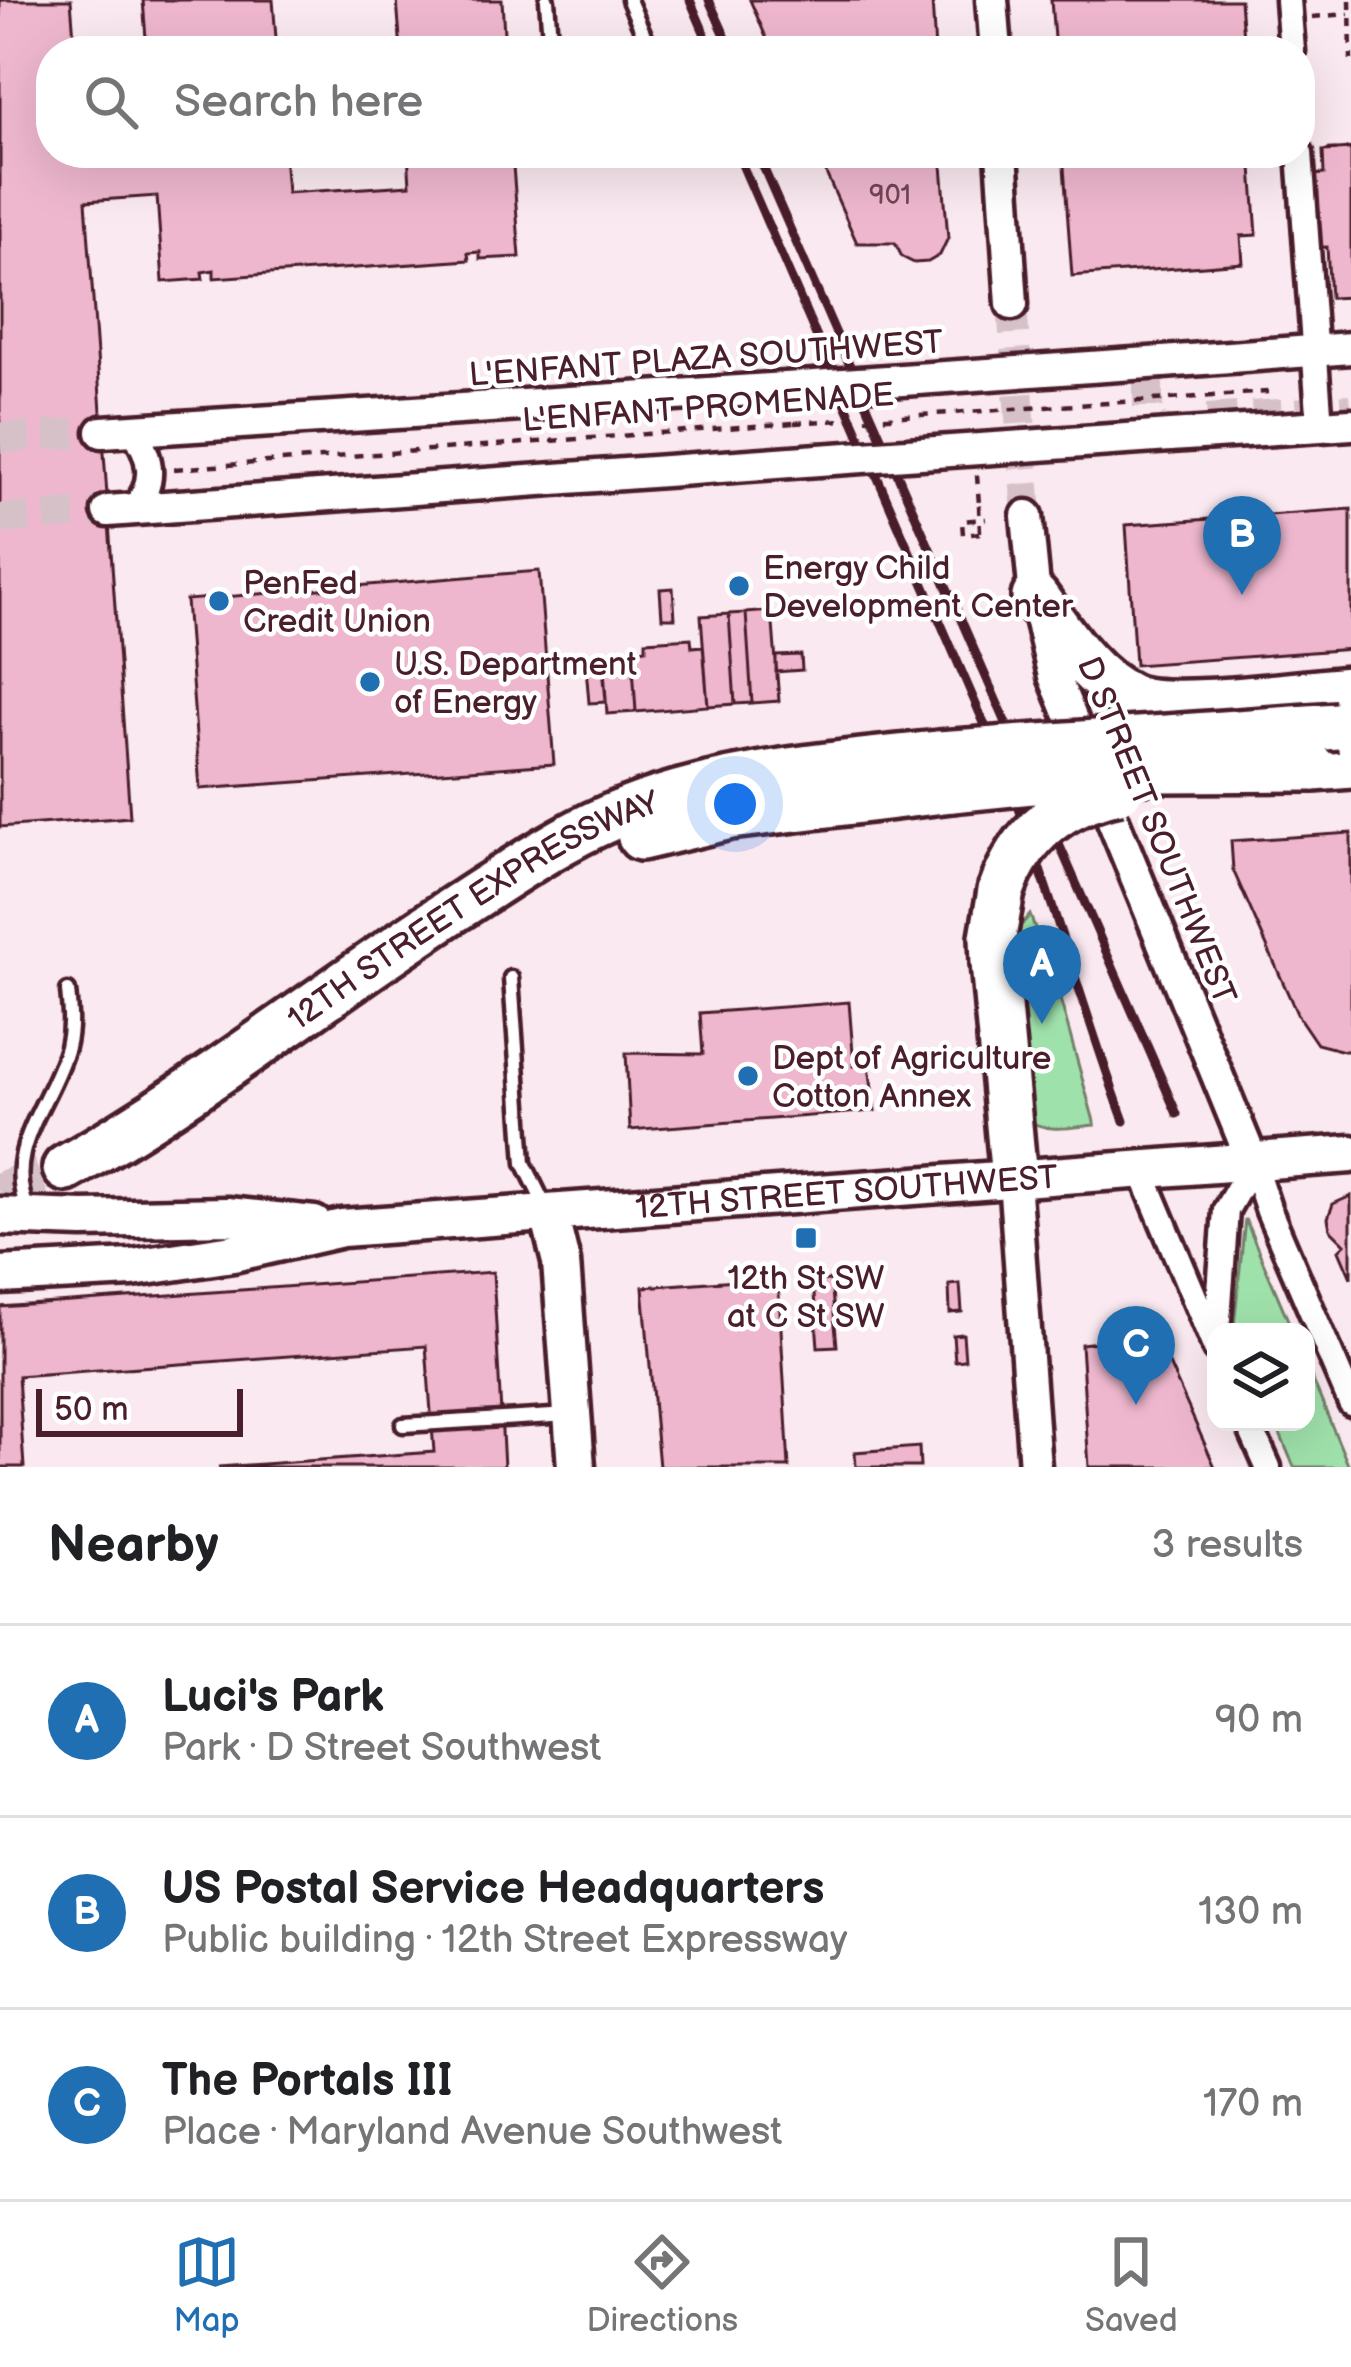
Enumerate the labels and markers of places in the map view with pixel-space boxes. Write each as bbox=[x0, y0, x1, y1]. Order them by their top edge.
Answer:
pin: B bbox=[1203, 496, 1281, 595]
place label: Energy Child Development Center bbox=[763, 549, 1074, 627]
place label: PenFed Credit Union bbox=[243, 564, 431, 642]
marker: Energy Child Development Center bbox=[726, 573, 752, 599]
marker: PenFed Credit Union bbox=[206, 588, 232, 614]
place label: U.S. Department of Energy bbox=[394, 645, 637, 723]
marker: U.S. Department of Energy bbox=[357, 669, 383, 695]
pin: A bbox=[1003, 925, 1081, 1024]
place label: Dept of Agriculture Cotton Annex bbox=[772, 1039, 1051, 1117]
marker: Dept of Agriculture Cotton Annex bbox=[735, 1063, 761, 1089]
marker: 12th St SW at C St SW bbox=[793, 1225, 819, 1251]
place label: 12th St SW at C St SW bbox=[727, 1259, 885, 1337]
pin: C bbox=[1097, 1306, 1175, 1405]

